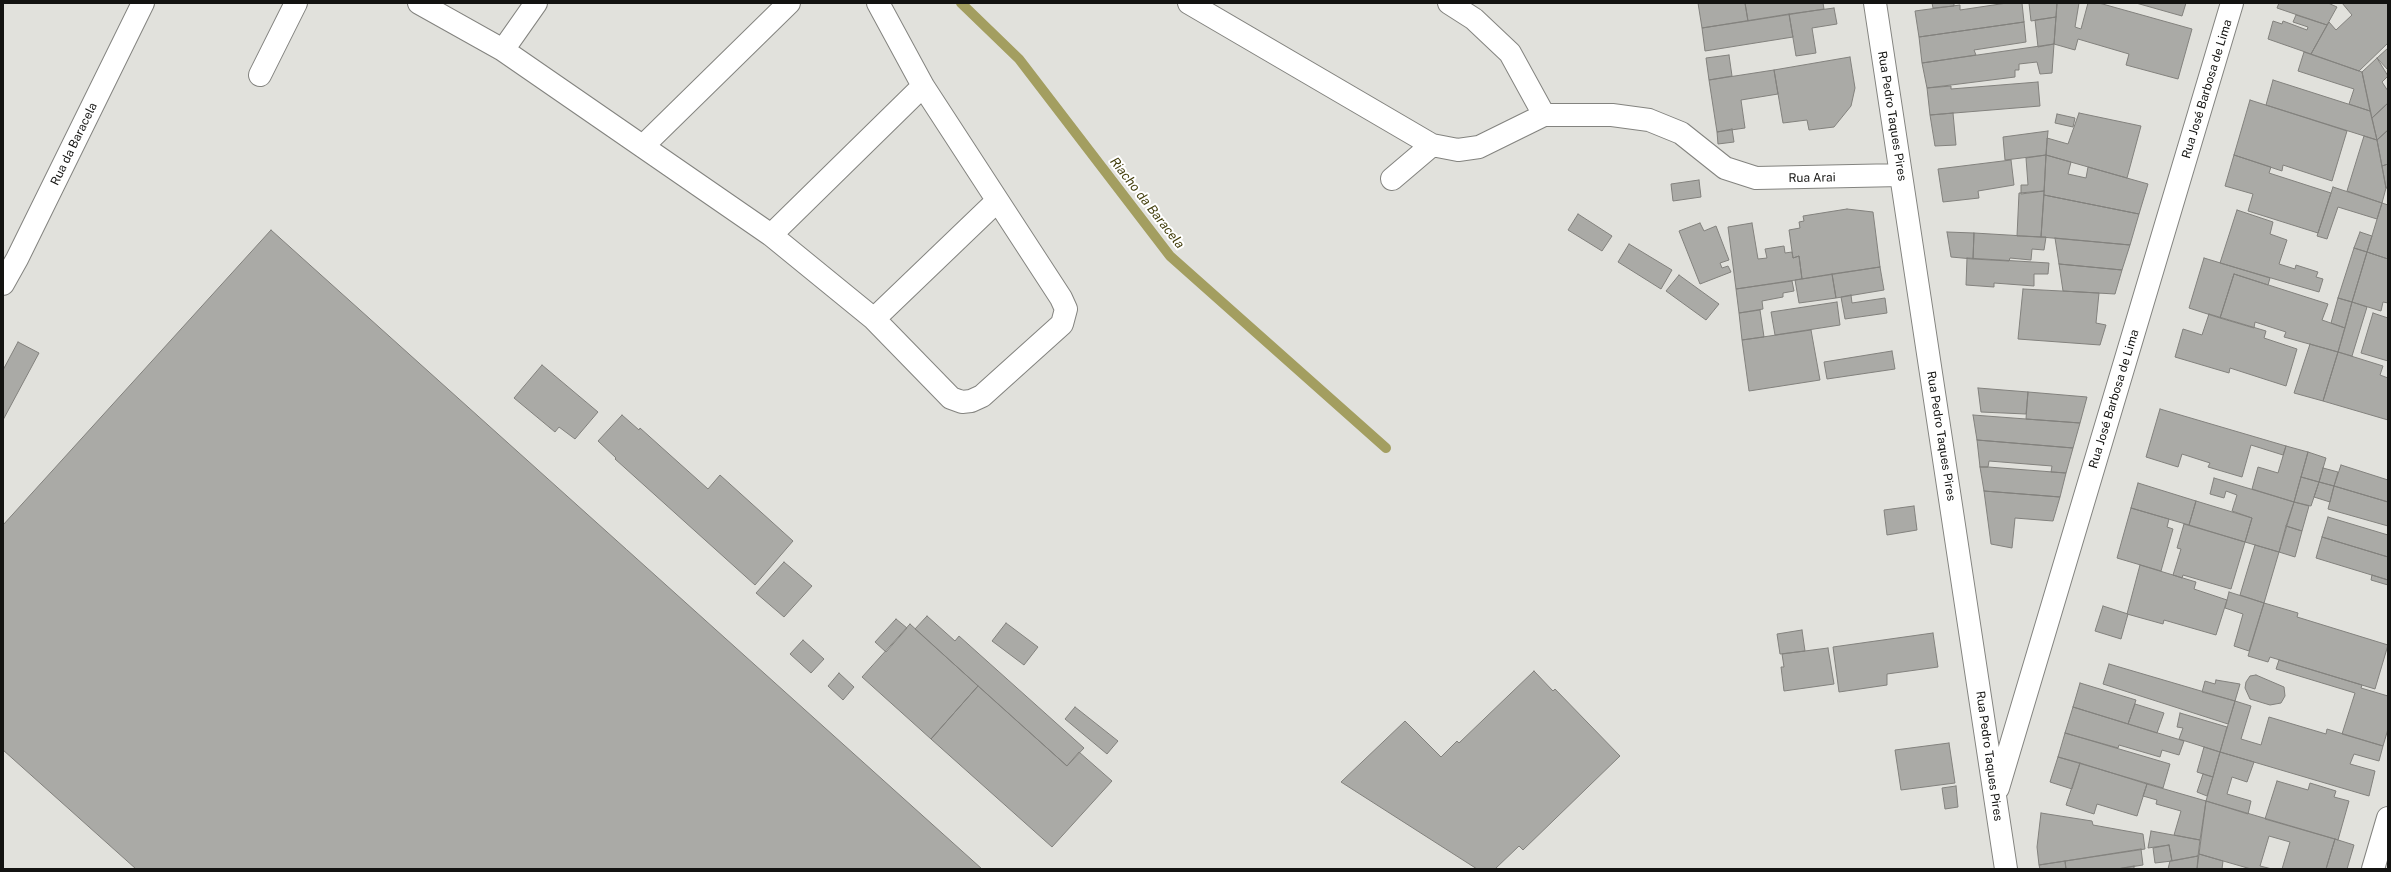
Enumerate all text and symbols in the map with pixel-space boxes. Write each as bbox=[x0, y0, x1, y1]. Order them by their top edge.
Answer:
street label: Rua José Barbosa de Lima bbox=[2179, 18, 2235, 160]
street label: Rua Pedro Taques Pires bbox=[1875, 50, 1909, 182]
street label: Rua da Baracela bbox=[48, 100, 100, 188]
water label: Riacho da Baracela bbox=[1106, 154, 1188, 252]
street label: Rua Arai bbox=[1788, 170, 1836, 186]
street label: Rua José Barbosa de Lima bbox=[2086, 328, 2142, 470]
street label: Rua Pedro Taques Pires bbox=[1924, 370, 1958, 502]
street label: Rua Pedro Taques Pires bbox=[1973, 690, 2005, 822]

